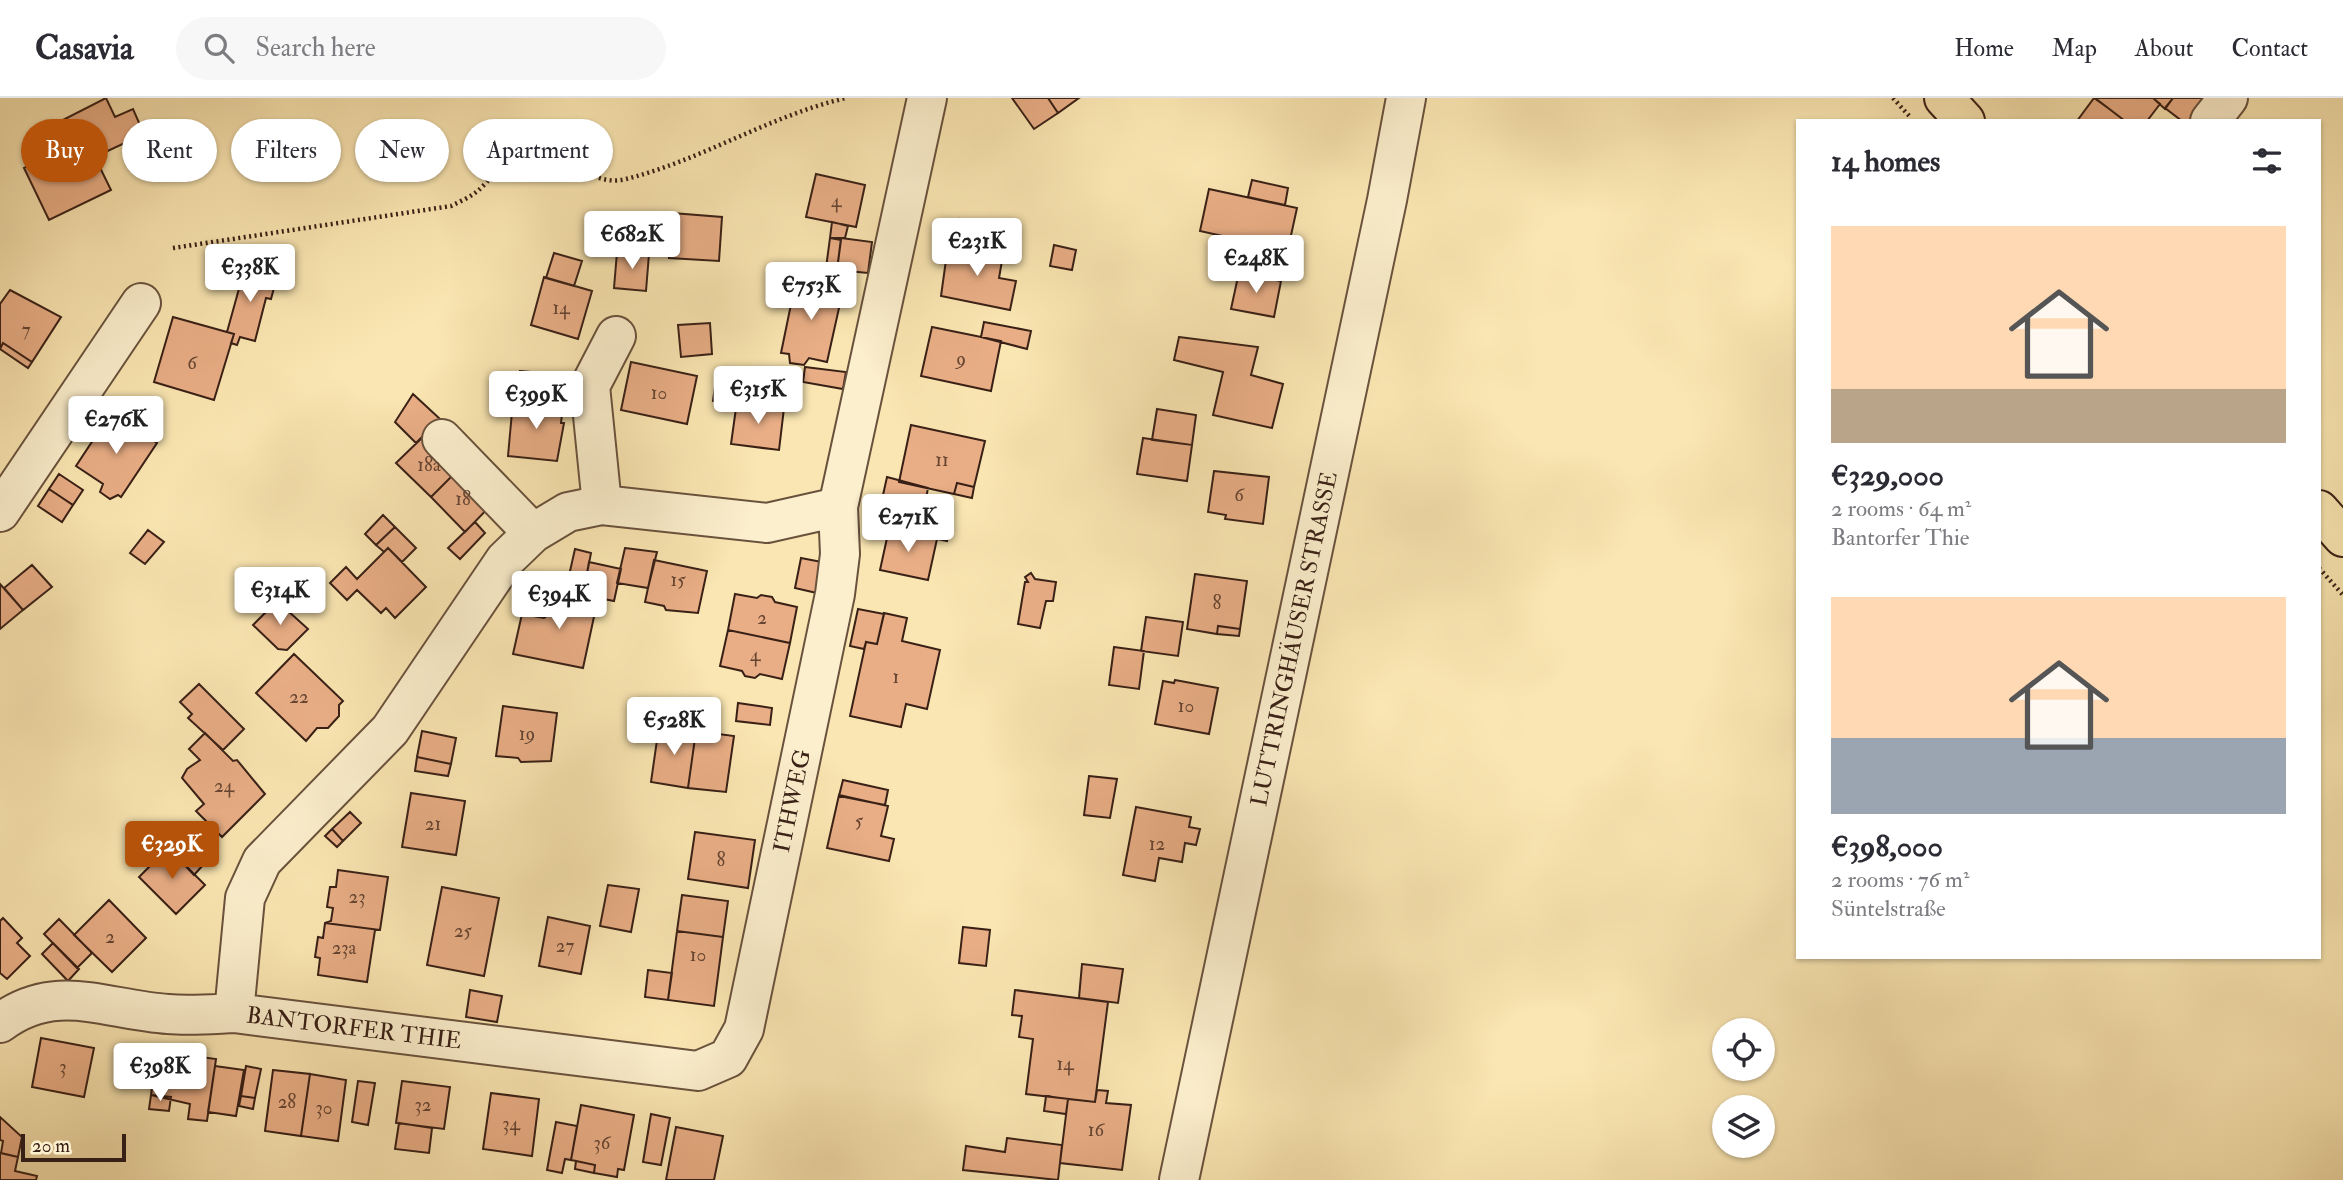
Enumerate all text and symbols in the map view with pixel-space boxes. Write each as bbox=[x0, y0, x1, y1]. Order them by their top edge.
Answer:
search box bbox=[176, 17, 666, 80]
text: Casavia bbox=[35, 28, 134, 69]
icon: search bbox=[200, 29, 238, 67]
text: Search here bbox=[256, 32, 376, 64]
text: Home bbox=[1954, 33, 2014, 64]
text: Map bbox=[2052, 33, 2097, 64]
text: About bbox=[2135, 33, 2194, 64]
text: Contact bbox=[2232, 33, 2308, 64]
chip: Buy bbox=[21, 119, 108, 182]
chip: Rent bbox=[122, 119, 217, 182]
chip: Filters bbox=[231, 119, 341, 182]
chip: New bbox=[355, 119, 449, 182]
chip: Apartment bbox=[463, 119, 613, 182]
icon: filters bbox=[2248, 142, 2286, 180]
text: 14 homes bbox=[1831, 143, 1940, 180]
house number: 4 bbox=[831, 189, 842, 213]
pin: €682K bbox=[583, 212, 681, 271]
pin: €231K bbox=[928, 218, 1026, 278]
text: €682K bbox=[600, 219, 664, 248]
text: €231K bbox=[948, 226, 1006, 255]
pin: €248K bbox=[1207, 236, 1305, 295]
text: €248K bbox=[1224, 243, 1288, 272]
pin: €338K bbox=[201, 244, 299, 304]
text: €338K bbox=[221, 252, 279, 281]
pin: €753K bbox=[762, 262, 860, 322]
text: €753K bbox=[781, 270, 841, 299]
icon: home bbox=[1996, 271, 2122, 397]
house number: 14 bbox=[552, 296, 570, 320]
house number: 7 bbox=[22, 318, 31, 342]
house number: 9 bbox=[954, 347, 966, 371]
house number: 6 bbox=[187, 351, 198, 375]
pin: €315K bbox=[709, 366, 807, 426]
pin: €399K bbox=[487, 372, 585, 431]
text: €315K bbox=[730, 374, 786, 403]
text: €399K bbox=[505, 379, 567, 408]
house number: 10 bbox=[651, 381, 667, 405]
pin: €276K bbox=[67, 396, 165, 456]
text: €276K bbox=[84, 404, 148, 433]
house number: 11 bbox=[935, 448, 949, 472]
house number: 18a bbox=[417, 453, 441, 477]
text: €329,000 bbox=[1831, 457, 1944, 494]
street label: LUTTRINGHÄUSER STRASSE bbox=[1244, 469, 1344, 809]
house number: 6 bbox=[1234, 483, 1245, 507]
house number: 18 bbox=[455, 487, 471, 511]
pin: €271K bbox=[859, 494, 957, 554]
text: 2 rooms · 64 m² bbox=[1831, 494, 1971, 523]
text: €271K bbox=[878, 502, 938, 531]
text: Bantorfer Thie bbox=[1831, 523, 1969, 552]
pin: €314K bbox=[231, 568, 329, 627]
house number: 15 bbox=[670, 568, 686, 592]
pin: €394K bbox=[510, 572, 608, 631]
text: €314K bbox=[251, 575, 309, 604]
text: €394K bbox=[528, 579, 590, 608]
house number: 8 bbox=[1213, 591, 1222, 615]
house number: 2 bbox=[757, 606, 767, 630]
icon: home bbox=[1996, 642, 2122, 768]
house number: 4 bbox=[750, 643, 761, 667]
house number: 1 bbox=[893, 665, 899, 689]
house number: 22 bbox=[289, 685, 309, 709]
house number: 10 bbox=[1178, 694, 1194, 718]
pin: €528K bbox=[625, 698, 723, 757]
text: €528K bbox=[643, 705, 705, 734]
house number: 19 bbox=[519, 722, 535, 746]
street label: ITHWEG bbox=[767, 747, 817, 855]
house number: 24 bbox=[214, 774, 235, 798]
house number: 5 bbox=[855, 809, 864, 833]
house number: 21 bbox=[425, 812, 441, 836]
pin: €329K bbox=[123, 822, 221, 881]
text: €398,000 bbox=[1831, 828, 1943, 865]
text: €329K bbox=[141, 829, 203, 858]
house number: 12 bbox=[1149, 832, 1165, 856]
house number: 8 bbox=[717, 848, 726, 872]
text: 2 rooms · 76 m² bbox=[1831, 865, 1969, 894]
house number: 23 bbox=[349, 885, 365, 909]
text: Süntelstraße bbox=[1831, 894, 1946, 923]
house number: 25 bbox=[454, 919, 473, 943]
house number: 2 bbox=[105, 925, 115, 949]
house number: 27 bbox=[556, 934, 574, 958]
house number: 23a bbox=[332, 936, 357, 960]
house number: 10 bbox=[690, 943, 706, 967]
street label: BANTORFER THIE bbox=[245, 1000, 463, 1056]
map controls bbox=[1712, 1018, 1775, 1158]
button: locate bbox=[1712, 1018, 1775, 1081]
pin: €398K bbox=[111, 1044, 209, 1103]
text: €398K bbox=[130, 1051, 190, 1080]
house number: 14 bbox=[1056, 1052, 1074, 1076]
house number: 3 bbox=[59, 1055, 67, 1079]
house number: 28 bbox=[278, 1090, 296, 1114]
house number: 32 bbox=[415, 1093, 431, 1117]
button: layers bbox=[1712, 1095, 1775, 1158]
house number: 30 bbox=[315, 1096, 333, 1120]
house number: 34 bbox=[502, 1112, 520, 1136]
house number: 16 bbox=[1088, 1118, 1106, 1142]
scale bar bbox=[21, 1131, 126, 1163]
house number: 36 bbox=[594, 1131, 612, 1155]
text: 20 m bbox=[32, 1134, 70, 1158]

